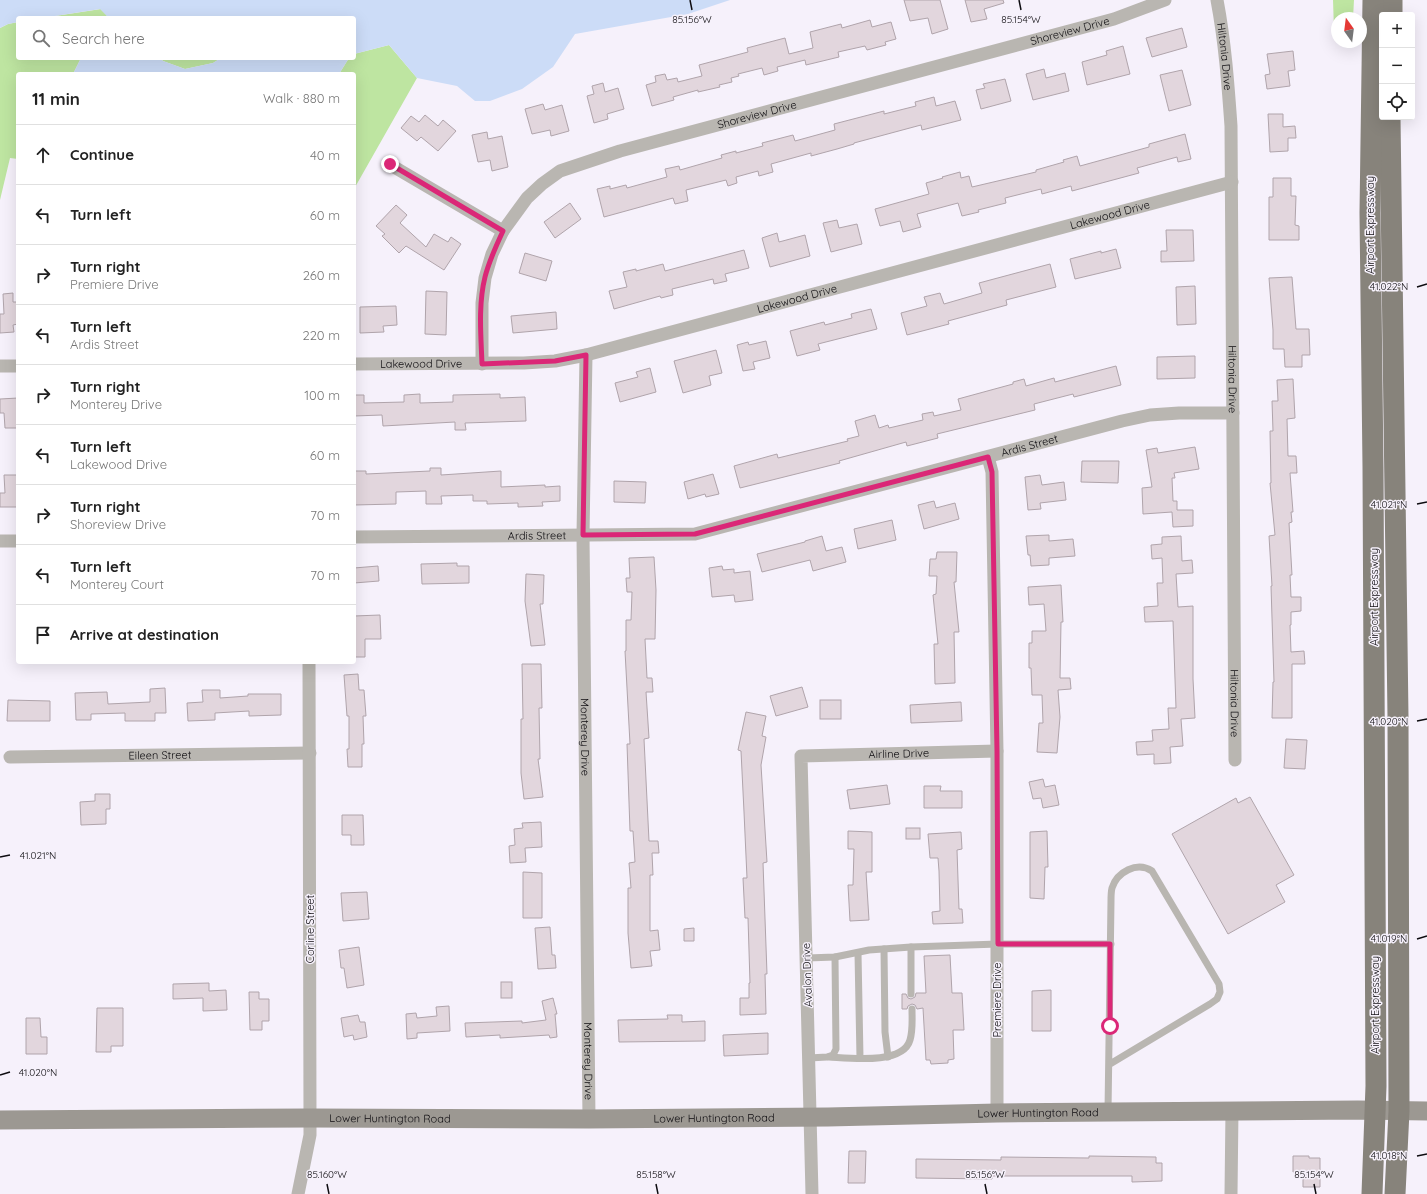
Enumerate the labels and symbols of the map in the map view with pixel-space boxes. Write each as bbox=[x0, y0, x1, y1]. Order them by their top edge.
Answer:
north arrow bbox=[1331, 12, 1367, 48]
text: 85.156°W bbox=[672, 13, 712, 26]
text: 85.154°W bbox=[1001, 13, 1041, 26]
street label: Shoreview Drive bbox=[1029, 14, 1111, 48]
street label: Hiltonia Drive bbox=[1214, 22, 1235, 91]
street label: Shoreview Drive bbox=[716, 97, 798, 132]
route end bbox=[381, 155, 399, 173]
street label: Airport Expressway bbox=[1363, 176, 1377, 274]
street label: Lakewood Drive bbox=[1068, 197, 1151, 232]
text: 41.022°N bbox=[1370, 280, 1408, 293]
street label: Lakewood Drive bbox=[755, 281, 838, 316]
street label: Hiltonia Drive bbox=[1225, 345, 1240, 413]
street label: Lakewood Drive bbox=[380, 356, 462, 371]
street label: Ardis Street bbox=[999, 431, 1060, 460]
text: 41.021°N bbox=[1371, 498, 1407, 511]
street label: Ardis Street bbox=[508, 528, 567, 543]
street label: Airport Expressway bbox=[1367, 548, 1381, 646]
street label: Hiltonia Drive bbox=[1227, 669, 1242, 737]
street label: Monterey Drive bbox=[578, 698, 592, 776]
text: 41.020°N bbox=[1370, 715, 1408, 728]
street label: Airline Drive bbox=[868, 746, 929, 761]
street label: Eileen Street bbox=[128, 748, 192, 762]
text: 41.021°N bbox=[20, 849, 56, 862]
street label: Corline Street bbox=[303, 894, 317, 963]
text: 41.019°N bbox=[1371, 932, 1407, 945]
street label: Avalon Drive bbox=[799, 943, 815, 1007]
street label: Airport Expressway bbox=[1368, 956, 1382, 1054]
street label: Premiere Drive bbox=[990, 962, 1004, 1038]
route start bbox=[1101, 1017, 1119, 1035]
street label: Monterey Drive bbox=[581, 1022, 596, 1100]
text: 41.020°N bbox=[19, 1066, 57, 1079]
street label: Lower Huntington Road bbox=[977, 1105, 1099, 1120]
street label: Lower Huntington Road bbox=[653, 1110, 775, 1125]
street label: Lower Huntington Road bbox=[329, 1111, 451, 1126]
text: 41.018°N bbox=[1371, 1149, 1407, 1162]
text: 85.160°W bbox=[307, 1168, 347, 1181]
text: 85.158°W bbox=[636, 1168, 676, 1181]
text: 85.156°W bbox=[965, 1168, 1005, 1181]
text: 85.154°W bbox=[1294, 1168, 1334, 1181]

